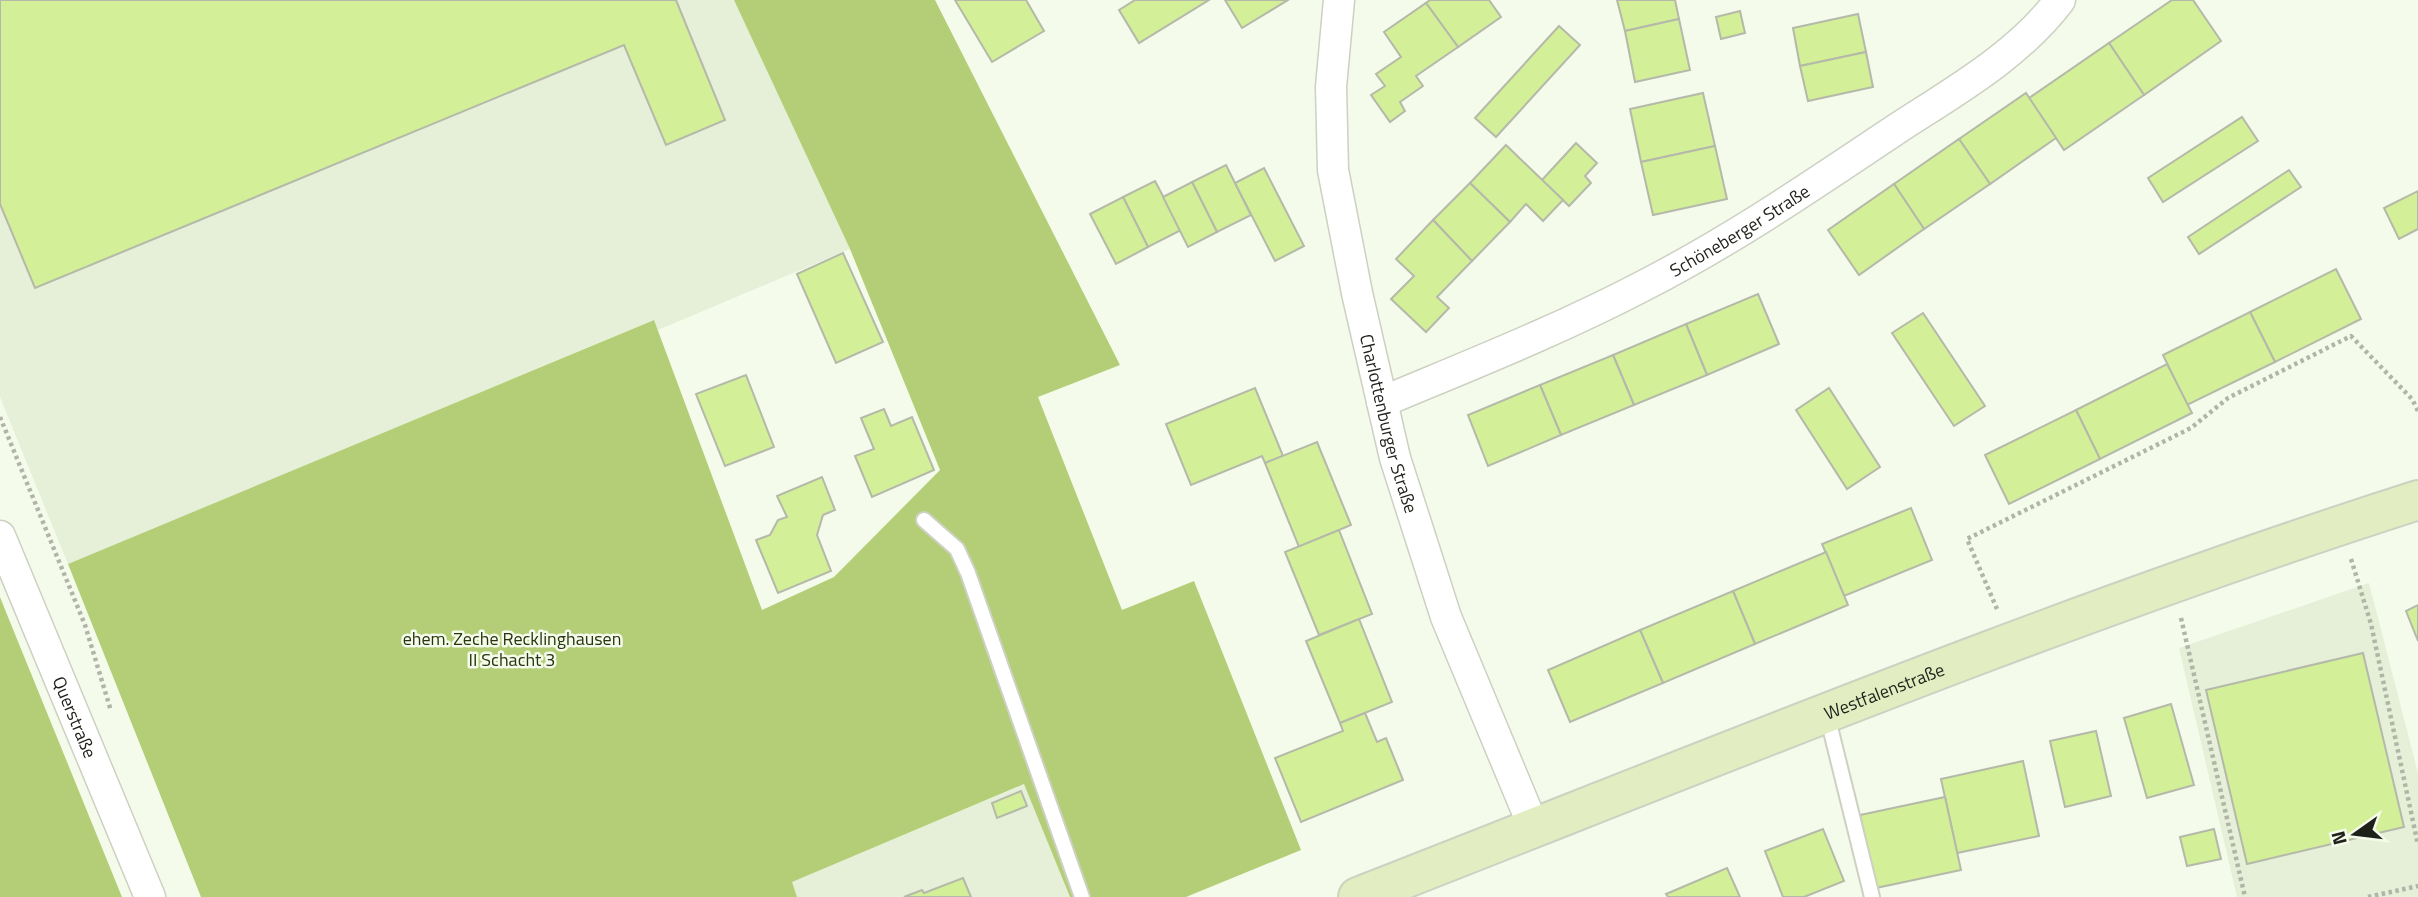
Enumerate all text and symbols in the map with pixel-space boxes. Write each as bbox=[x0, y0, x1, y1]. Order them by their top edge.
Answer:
street label: Schöneberger Straße bbox=[1664, 177, 1815, 283]
street label: Charlottenburger Straße bbox=[1353, 331, 1425, 516]
park label: ehem. Zeche Recklinghausen II Schacht 3 bbox=[403, 625, 621, 673]
street label: Westfalenstraße bbox=[1820, 655, 1948, 726]
street label: Querstraße bbox=[46, 672, 104, 762]
north arrow bbox=[2320, 799, 2390, 869]
text: N bbox=[2322, 828, 2354, 848]

